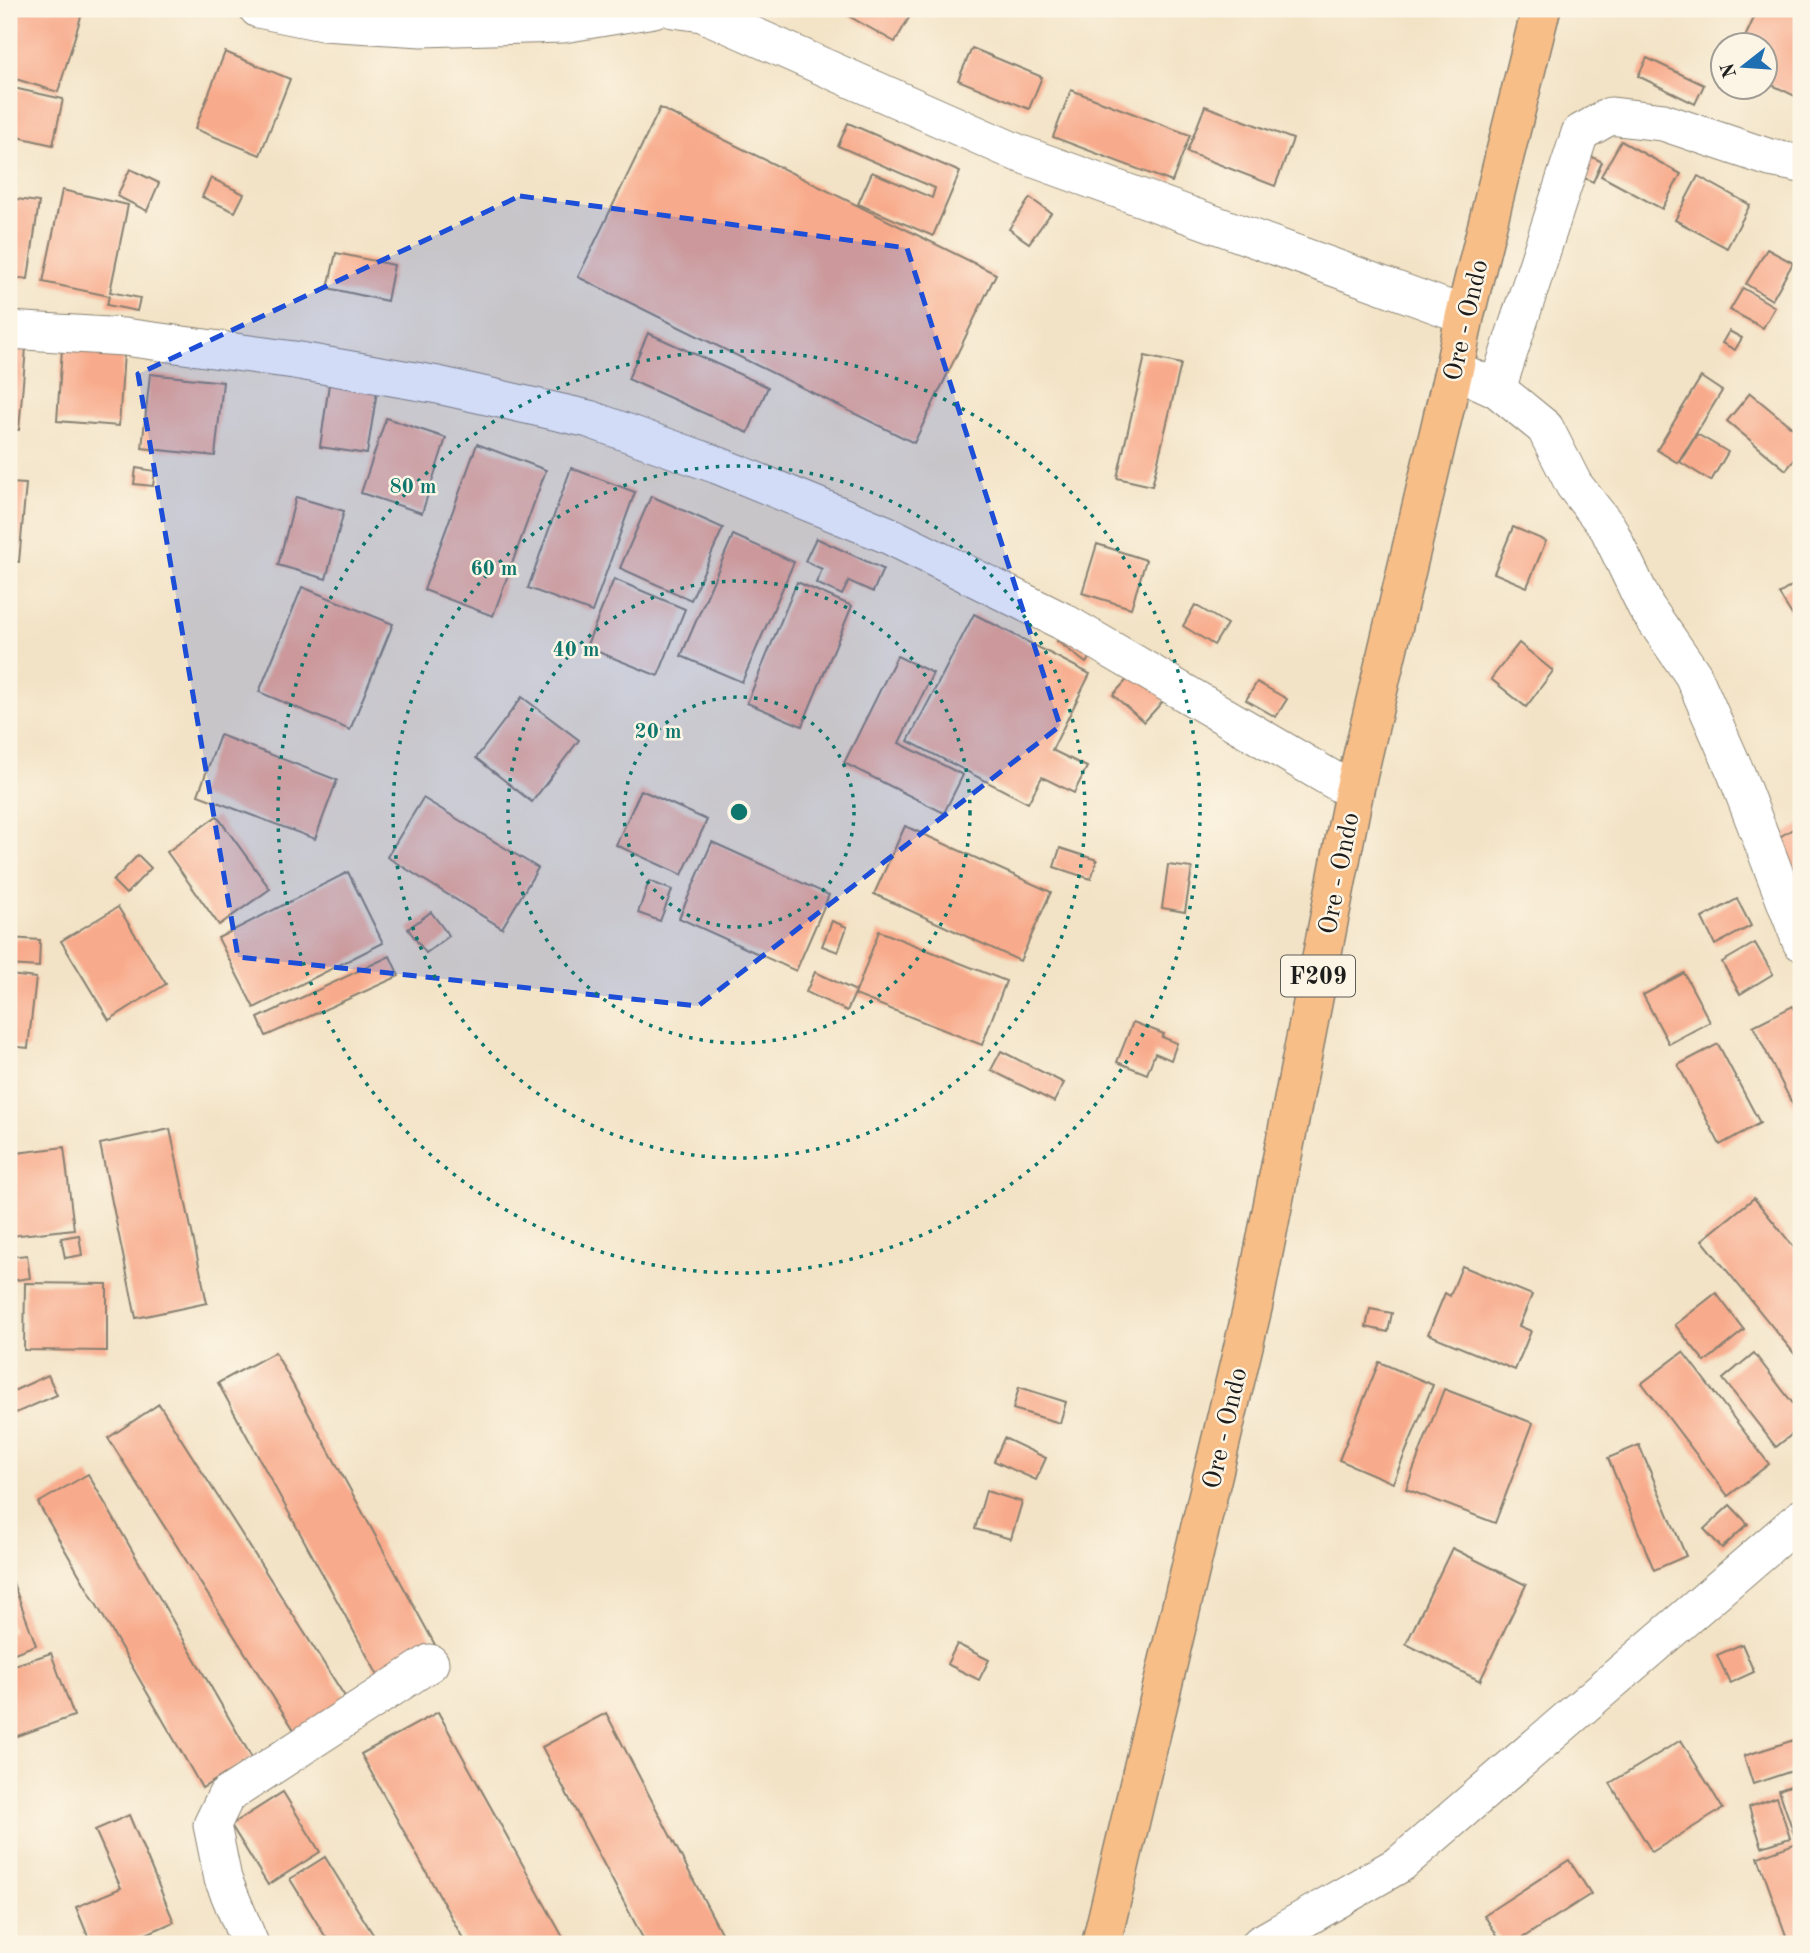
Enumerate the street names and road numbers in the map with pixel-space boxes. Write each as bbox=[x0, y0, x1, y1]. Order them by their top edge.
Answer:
street label: Ore - Ondo bbox=[1440, 257, 1494, 384]
street label: Ore - Ondo bbox=[1315, 810, 1365, 937]
road number: F209 bbox=[1281, 956, 1355, 996]
street label: Ore - Ondo bbox=[1199, 1365, 1253, 1492]

